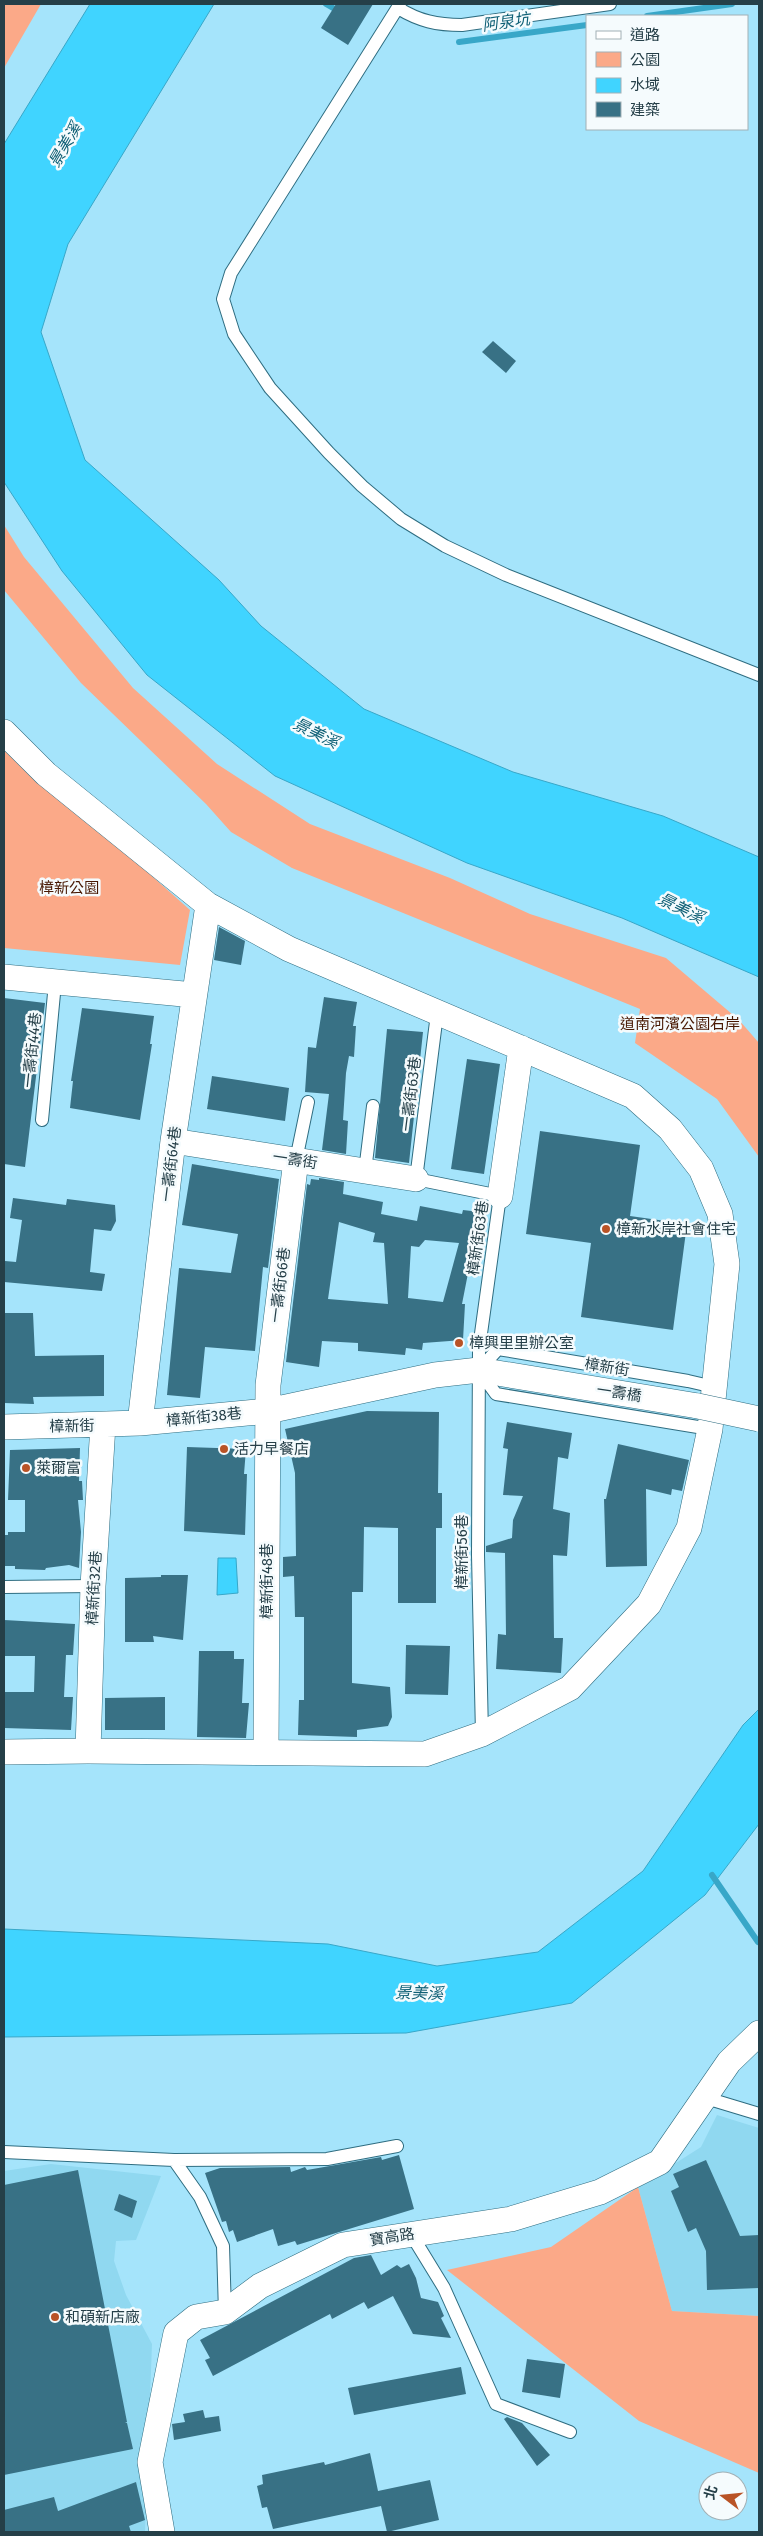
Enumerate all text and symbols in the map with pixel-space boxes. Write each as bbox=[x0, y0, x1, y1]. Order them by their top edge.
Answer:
water label: 阿泉坑 bbox=[481, 9, 533, 35]
legend bbox=[586, 15, 748, 130]
text: 道路 bbox=[630, 26, 660, 44]
text: 公園 bbox=[630, 51, 660, 69]
text: 水域 bbox=[630, 76, 660, 94]
text: 建築 bbox=[630, 101, 660, 119]
water label: 景美溪 bbox=[45, 118, 86, 171]
water label: 景美溪 bbox=[290, 714, 344, 753]
park label: 樟新公園 bbox=[39, 879, 99, 897]
water label: 景美溪 bbox=[655, 889, 709, 928]
street label: 一壽街44巷 bbox=[19, 1011, 45, 1089]
park label: 道南河濱公園右岸 bbox=[620, 1015, 740, 1033]
street label: 一壽街63巷 bbox=[397, 1056, 425, 1132]
street label: 一壽街64巷 bbox=[157, 1125, 185, 1203]
street label: 一壽街 bbox=[271, 1148, 319, 1172]
street label: 樟新街63巷 bbox=[464, 1199, 492, 1277]
place label: 樟新水岸社會住宅 bbox=[616, 1220, 736, 1238]
marker: 樟新水岸社會住宅 bbox=[600, 1223, 612, 1235]
street label: 一壽街66巷 bbox=[266, 1246, 294, 1324]
place label: 樟興里里辦公室 bbox=[469, 1334, 574, 1352]
marker: 樟興里里辦公室 bbox=[453, 1337, 465, 1349]
street label: 樟新街 bbox=[583, 1355, 631, 1379]
street label: 一壽橋 bbox=[595, 1381, 643, 1405]
street label: 樟新街38巷 bbox=[165, 1404, 243, 1430]
street label: 樟新街 bbox=[49, 1417, 95, 1435]
place label: 活力早餐店 bbox=[234, 1440, 309, 1458]
marker: 活力早餐店 bbox=[218, 1443, 230, 1455]
place label: 萊爾富 bbox=[36, 1459, 81, 1477]
marker: 萊爾富 bbox=[20, 1462, 32, 1474]
street label: 樟新街56巷 bbox=[453, 1514, 471, 1590]
street label: 樟新街48巷 bbox=[258, 1543, 276, 1619]
street label: 樟新街32巷 bbox=[83, 1550, 105, 1626]
water label: 景美溪 bbox=[395, 1983, 445, 2003]
street label: 寶高路 bbox=[368, 2225, 416, 2249]
place label: 和碩新店廠 bbox=[65, 2308, 140, 2326]
marker: 和碩新店廠 bbox=[49, 2311, 61, 2323]
north arrow bbox=[698, 2471, 748, 2521]
text: 北 bbox=[701, 2483, 721, 2502]

